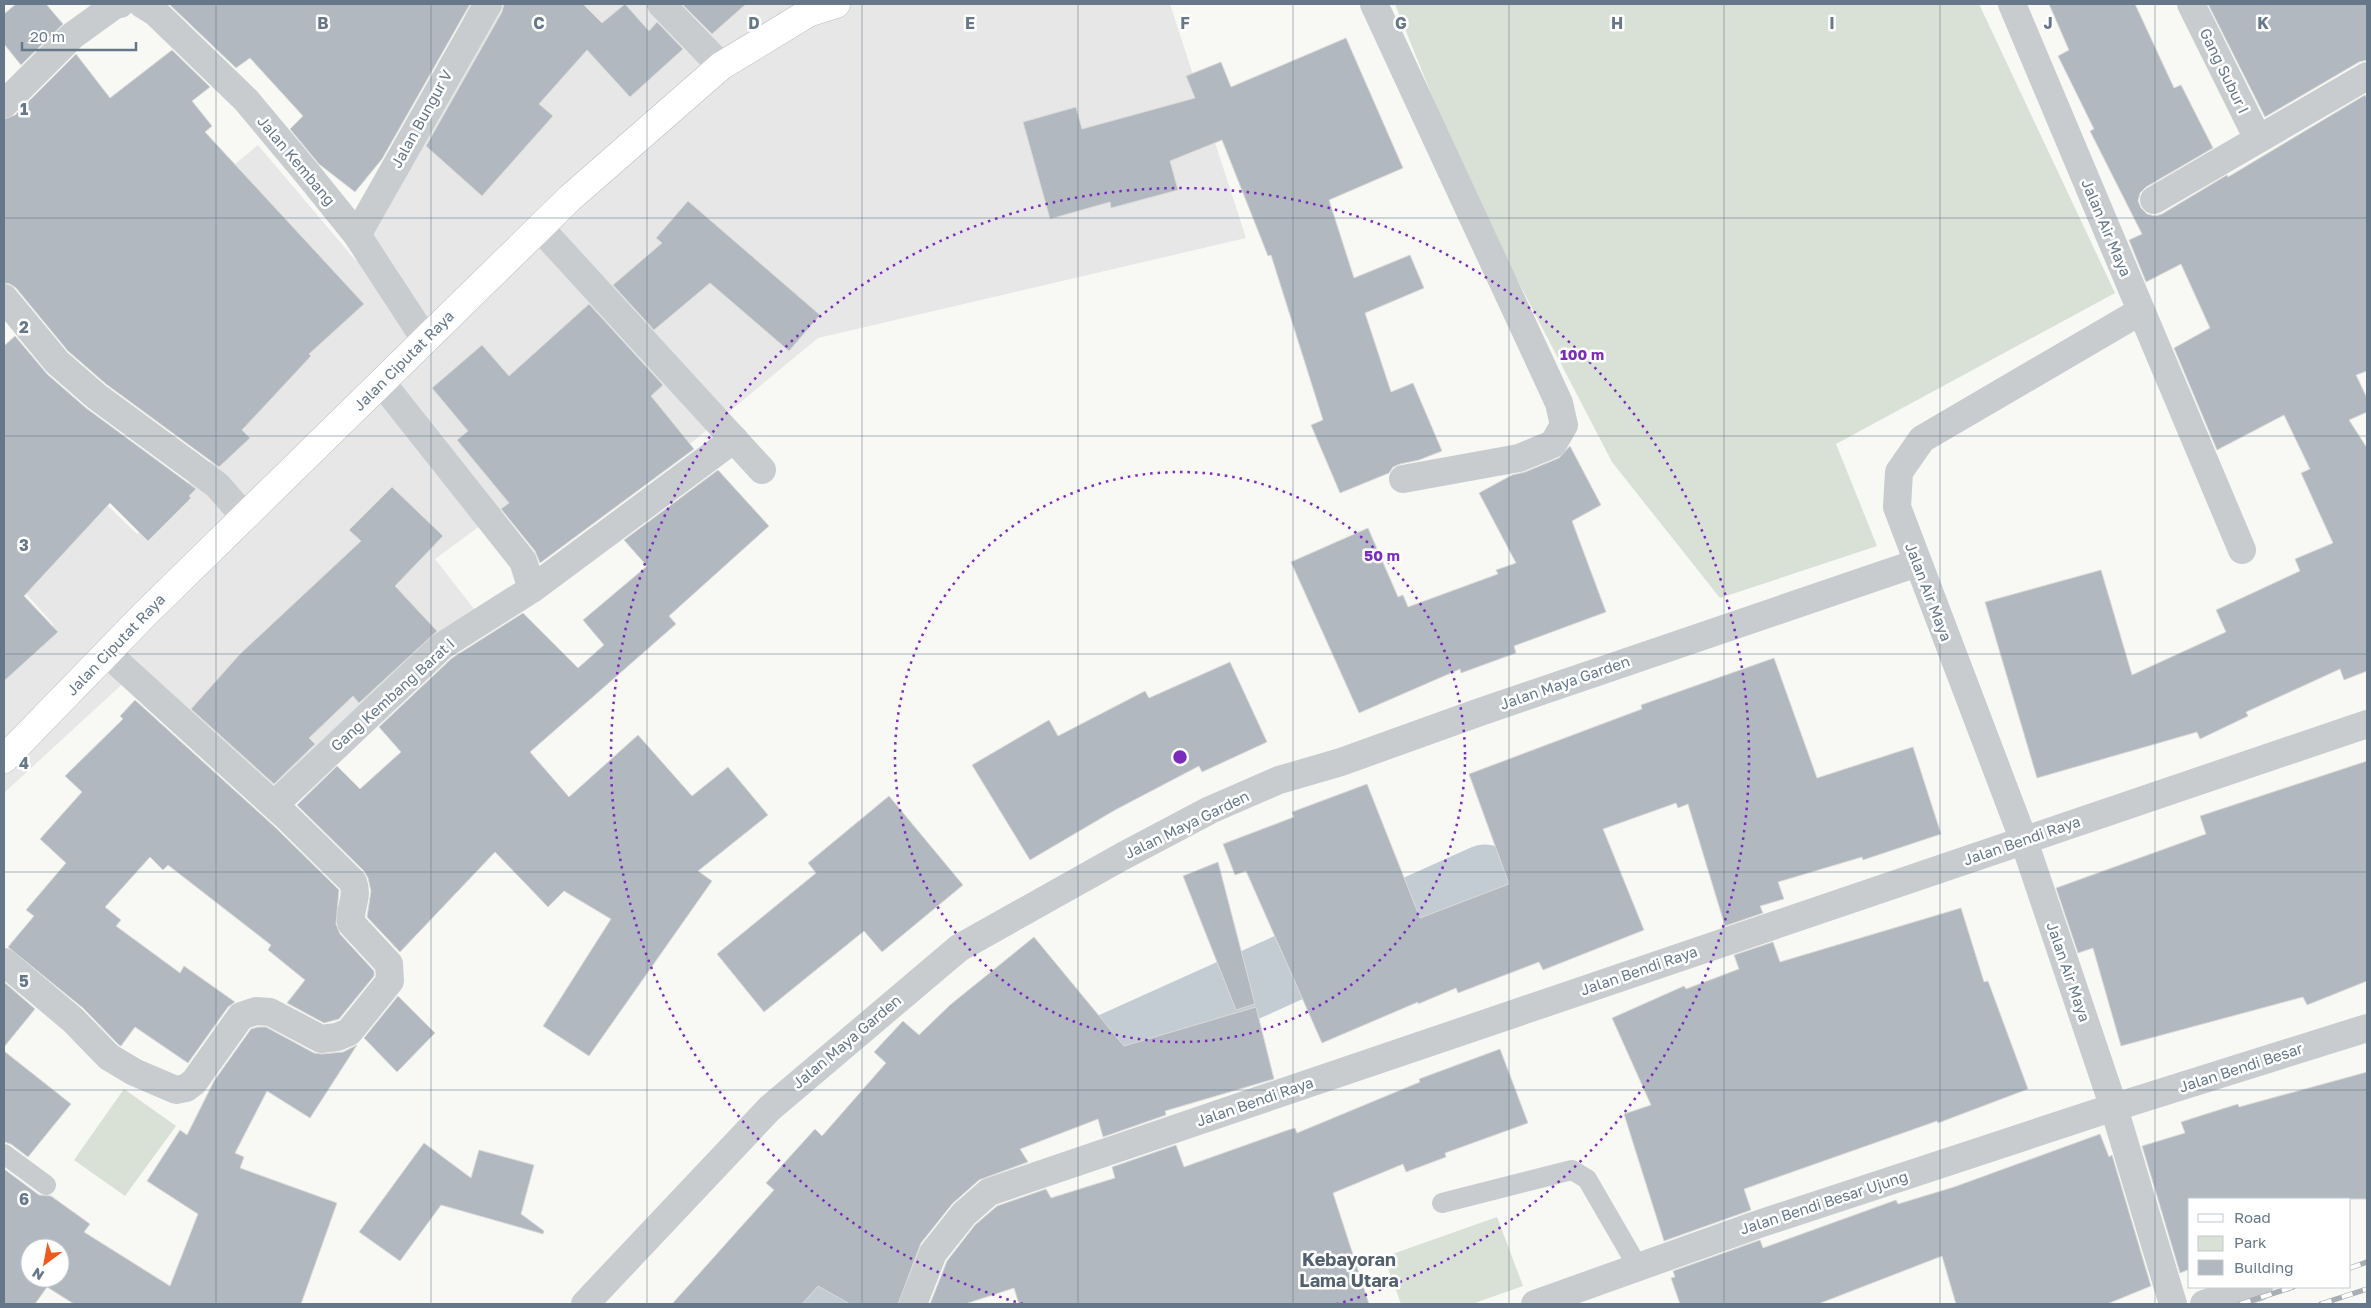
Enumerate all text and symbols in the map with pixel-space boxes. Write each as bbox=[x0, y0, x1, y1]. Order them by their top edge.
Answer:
text: B bbox=[317, 13, 329, 33]
text: C bbox=[533, 13, 545, 33]
text: D bbox=[748, 13, 760, 33]
text: E bbox=[965, 13, 975, 33]
text: F bbox=[1180, 13, 1190, 33]
text: G bbox=[1395, 13, 1407, 33]
text: H bbox=[1611, 13, 1623, 33]
text: I bbox=[1829, 13, 1835, 33]
text: J bbox=[2043, 13, 2053, 33]
text: K bbox=[2257, 13, 2269, 33]
scale bar bbox=[22, 20, 136, 52]
street label: Gang Subur I bbox=[2197, 25, 2253, 116]
text: 20 m bbox=[30, 27, 65, 45]
street label: Jalan Bungur V bbox=[387, 66, 456, 171]
text: 1 bbox=[20, 99, 28, 119]
street label: Jalan Kembang bbox=[254, 112, 339, 209]
street label: Jalan Air Maya bbox=[2078, 176, 2136, 279]
street label: Jalan Ciputat Raya bbox=[349, 306, 457, 414]
text: 2 bbox=[19, 317, 29, 337]
text: 100 m bbox=[1560, 345, 1604, 363]
text: 3 bbox=[19, 535, 29, 555]
street label: Jalan Air Maya bbox=[1902, 540, 1956, 644]
text: 50 m bbox=[1364, 546, 1400, 564]
street label: Jalan Ciputat Raya bbox=[62, 590, 168, 699]
street label: Gang Kembang Barat I bbox=[327, 634, 458, 755]
street label: Jalan Maya Garden bbox=[1497, 651, 1632, 713]
centre of rings bbox=[1171, 748, 1189, 766]
text: 4 bbox=[19, 753, 29, 773]
street label: Jalan Maya Garden bbox=[1121, 786, 1252, 862]
street label: Jalan Bendi Raya bbox=[1961, 812, 2083, 869]
street label: Jalan Air Maya bbox=[2043, 919, 2094, 1024]
street label: Jalan Bendi Raya bbox=[1578, 942, 1700, 999]
text: 5 bbox=[19, 971, 29, 991]
street label: Jalan Maya Garden bbox=[788, 991, 904, 1092]
street label: Jalan Bendi Besar bbox=[2177, 1039, 2305, 1096]
street label: Jalan Bendi Raya bbox=[1194, 1073, 1316, 1130]
street label: Jalan Bendi Besar Ujung bbox=[1738, 1166, 1910, 1238]
text: 6 bbox=[19, 1189, 29, 1209]
legend bbox=[2188, 1198, 2351, 1288]
text: Road bbox=[2234, 1208, 2271, 1226]
text: Park bbox=[2234, 1233, 2267, 1251]
north arrow bbox=[20, 1238, 70, 1288]
district label: Kebayoran Lama Utara bbox=[1299, 1248, 1399, 1291]
text: Building bbox=[2234, 1258, 2294, 1276]
text: N bbox=[29, 1264, 47, 1284]

